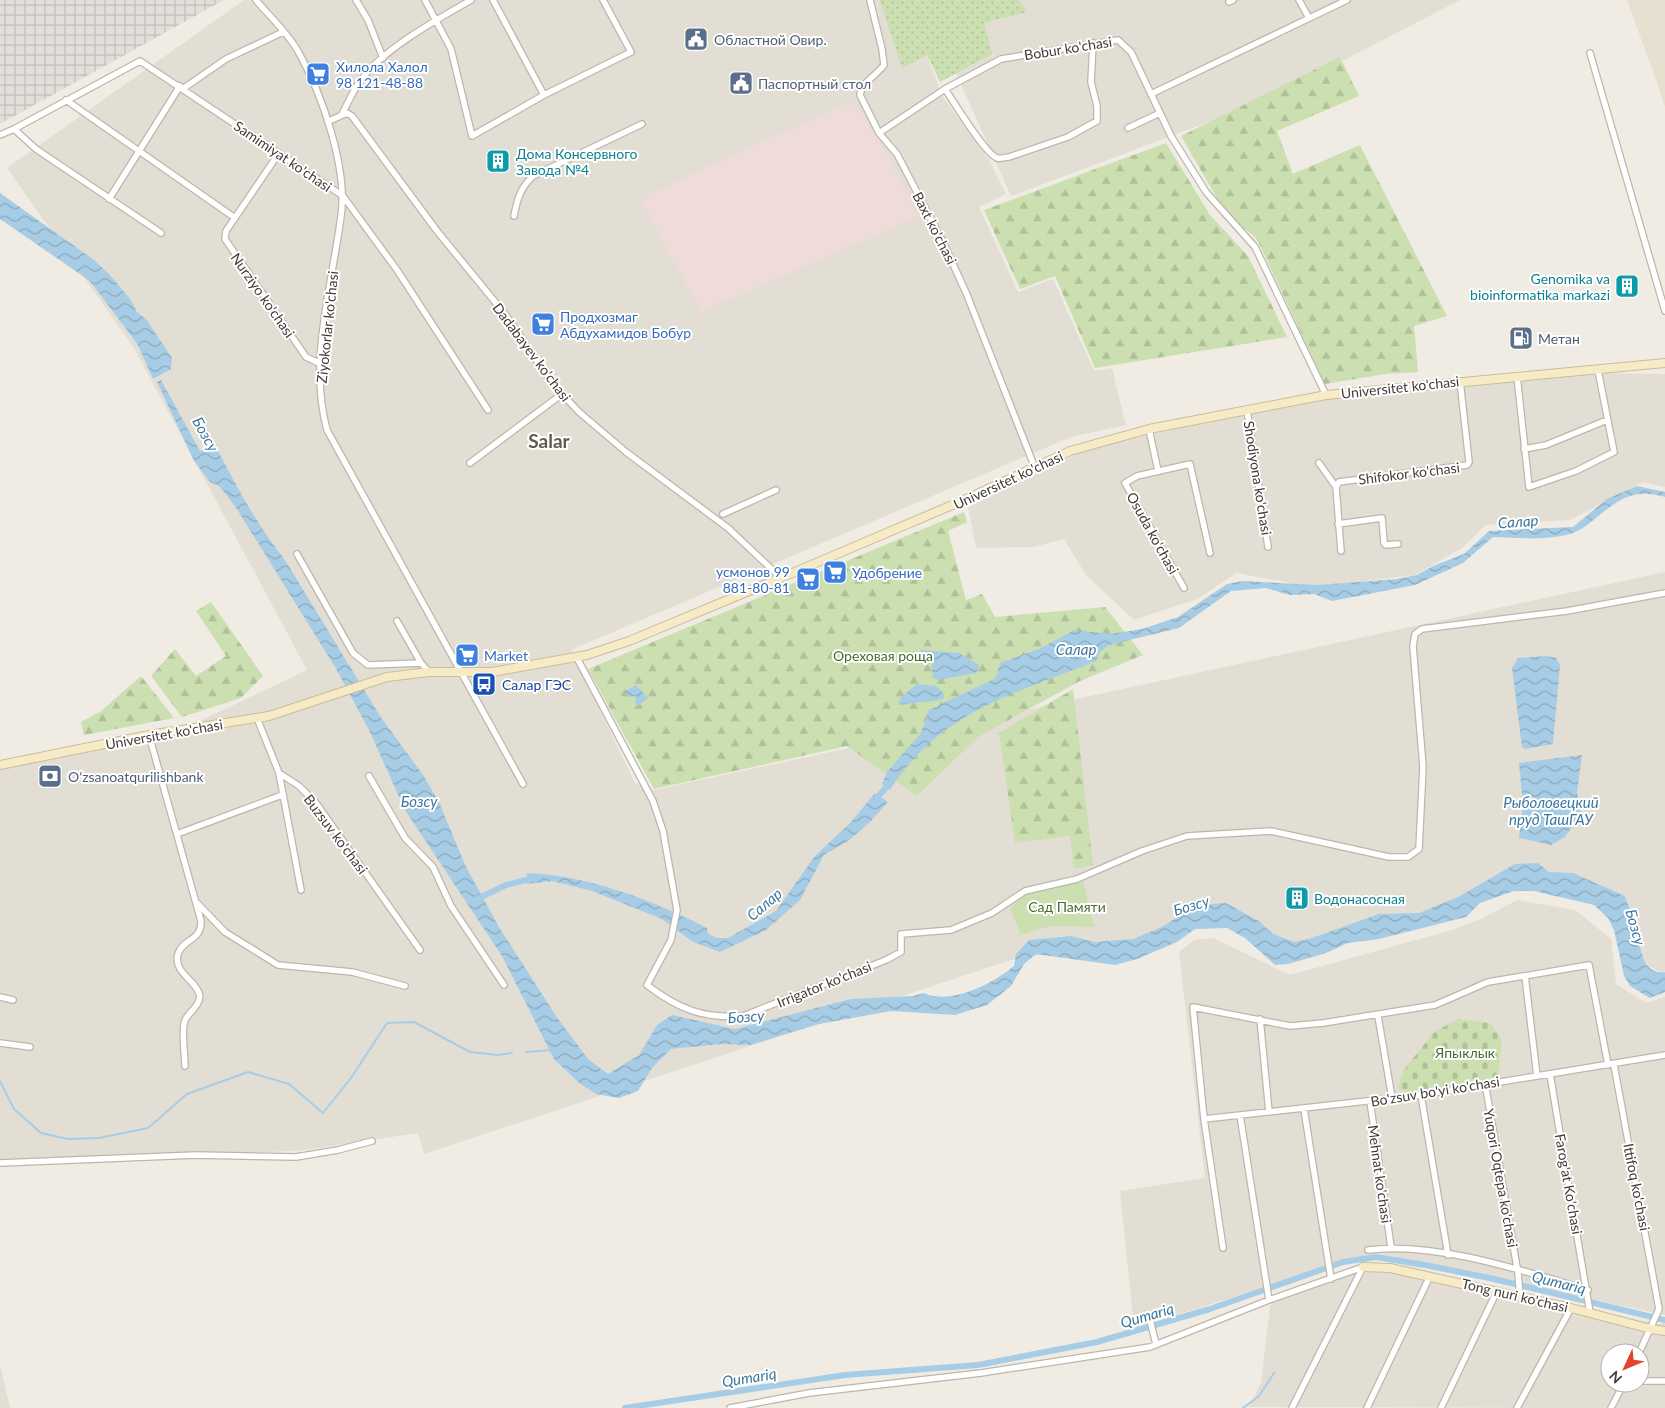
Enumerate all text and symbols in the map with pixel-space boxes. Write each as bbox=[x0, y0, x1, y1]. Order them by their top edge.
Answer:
public building icon: Областной Овир. bbox=[683, 26, 709, 52]
place label: Областной Овир. bbox=[714, 31, 827, 48]
street label: Bobur ko'chasi bbox=[1023, 33, 1113, 63]
place label: Хилола Халол 98 121-48-88 bbox=[336, 58, 428, 91]
supermarket icon: Хилола Халол 98 121-48-88 bbox=[305, 61, 331, 87]
public building icon: Паспортный стол bbox=[728, 70, 754, 96]
place label: Паспортный стол bbox=[758, 75, 871, 92]
street label: Samimiyat ko'chasi bbox=[231, 117, 335, 195]
place label: Дома Консервного Завода №4 bbox=[516, 145, 638, 178]
building icon: Дома Консервного Завода №4 bbox=[485, 148, 511, 174]
street label: Baxt ko'chasi bbox=[909, 189, 961, 267]
street label: Nurziyo ko'chasi bbox=[228, 249, 298, 341]
street label: Ziyokorlar ko'chasi bbox=[313, 270, 341, 384]
place label: Genomika va bioinformatika markazi bbox=[1470, 270, 1610, 303]
building icon: Genomika va bioinformatika markazi bbox=[1614, 273, 1640, 299]
street label: Dadabayev ko'chasi bbox=[489, 299, 575, 405]
place label: Продхозмаг Абдухамидов Бобур bbox=[560, 308, 691, 341]
supermarket icon: Продхозмаг Абдухамидов Бобур bbox=[530, 311, 556, 337]
fuel station icon: Метан bbox=[1508, 325, 1534, 351]
place label: Метан bbox=[1538, 330, 1580, 347]
street label: Universitet ko'chasi bbox=[1340, 372, 1460, 402]
water label: Бозсу bbox=[189, 414, 223, 455]
street label: Shodiyona ko'chasi bbox=[1241, 420, 1275, 536]
district label: Salar bbox=[528, 429, 571, 452]
street label: Universitet ko'chasi bbox=[951, 447, 1065, 513]
street label: Shifokor ko'chasi bbox=[1357, 458, 1461, 488]
street label: Osuda ko'chasi bbox=[1123, 489, 1183, 577]
water label: Салар bbox=[1497, 511, 1539, 531]
supermarket icon: Удобрение bbox=[822, 559, 848, 585]
place label: усмонов 99 881-80-81 bbox=[716, 563, 790, 596]
place label: Удобрение bbox=[852, 564, 922, 581]
supermarket icon: усмонов 99 881-80-81 bbox=[795, 566, 821, 592]
water label: Салар bbox=[1056, 640, 1096, 658]
supermarket icon: Market bbox=[454, 642, 480, 668]
place label: Market bbox=[484, 647, 528, 664]
park label: Ореховая роща bbox=[833, 647, 933, 664]
bus stop icon: Салар ГЭС bbox=[471, 671, 497, 697]
place label: Салар ГЭС bbox=[502, 676, 572, 693]
street label: Universitet ko'chasi bbox=[104, 715, 224, 753]
bank icon: Oʻzsanoatqurilishbank bbox=[37, 763, 63, 789]
place label: Oʻzsanoatqurilishbank bbox=[68, 768, 204, 785]
street label: Buzsuv ko'chasi bbox=[301, 791, 371, 877]
water label: Бозсу bbox=[401, 792, 438, 810]
water label: Рыболовецкий пруд ТашГАУ bbox=[1503, 793, 1599, 828]
water label: Салар bbox=[743, 884, 785, 924]
building icon: Водонасосная bbox=[1284, 885, 1310, 911]
place label: Водонасосная bbox=[1314, 890, 1405, 907]
water label: Бозсу bbox=[1171, 891, 1212, 919]
park label: Сад Памяти bbox=[1028, 898, 1106, 915]
water label: Бозсу bbox=[1622, 907, 1650, 948]
street label: Irrigator ko'chasi bbox=[774, 957, 874, 1011]
water label: Бозсу bbox=[727, 1006, 766, 1026]
park label: Япыклык bbox=[1434, 1044, 1496, 1061]
street label: Bo'zsuv bo'yi ko'chasi bbox=[1369, 1072, 1501, 1110]
street label: Yuqori Oqtepa ko'chasi bbox=[1480, 1107, 1522, 1249]
street label: Mehnat ko'chasi bbox=[1365, 1124, 1395, 1224]
street label: Farog'at Ko'chasi bbox=[1552, 1132, 1586, 1236]
street label: Ittifoq ko'chasi bbox=[1620, 1142, 1654, 1232]
water label: Qumariq bbox=[1530, 1267, 1588, 1297]
street label: Tong nuri ko'chasi bbox=[1460, 1274, 1570, 1316]
water label: Qumariq bbox=[1118, 1299, 1176, 1331]
north arrow bbox=[1600, 1343, 1650, 1393]
water label: Qumariq bbox=[721, 1364, 778, 1390]
text: N bbox=[1605, 1368, 1625, 1387]

